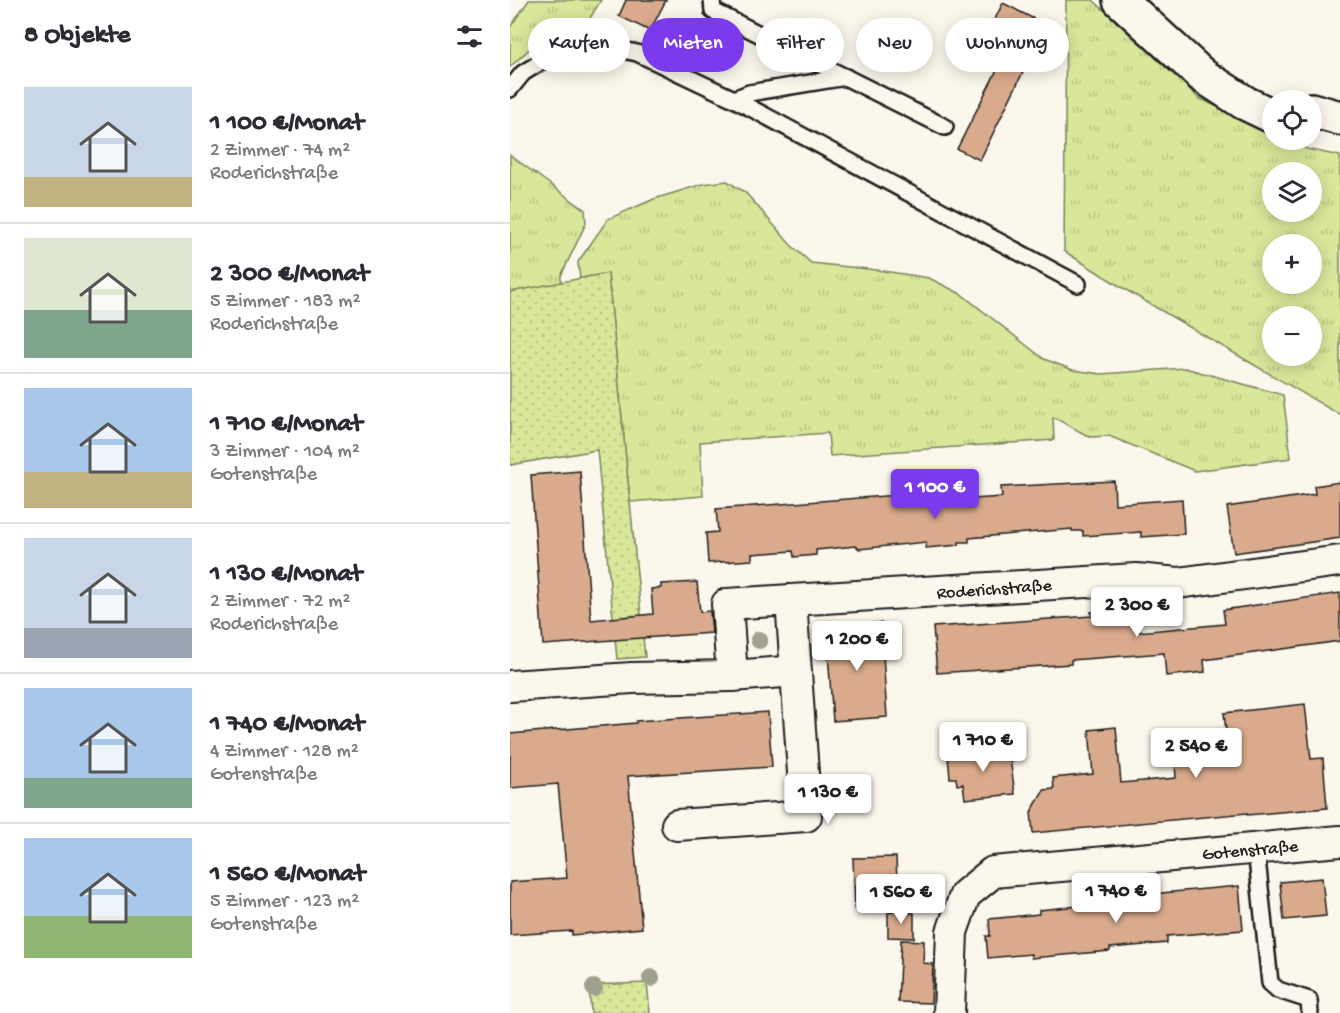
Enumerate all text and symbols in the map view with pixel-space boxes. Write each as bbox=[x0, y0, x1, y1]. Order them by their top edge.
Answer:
chip: Kaufen bbox=[528, 18, 630, 72]
chip: Mieten bbox=[642, 18, 744, 72]
chip: Filter bbox=[756, 18, 844, 72]
chip: Neu bbox=[856, 18, 933, 72]
chip: Wohnung bbox=[945, 18, 1069, 72]
icon: filters bbox=[453, 20, 486, 53]
text: 8 Objekte bbox=[24, 21, 130, 52]
map controls bbox=[1262, 90, 1322, 366]
button: locate bbox=[1262, 90, 1322, 150]
text: 1 100 €/Monat bbox=[210, 109, 364, 140]
icon: home bbox=[72, 111, 144, 183]
text: 2 Zimmer · 74 m² bbox=[210, 140, 350, 163]
button: layers bbox=[1262, 162, 1322, 222]
text: Roderichstraße bbox=[210, 163, 338, 186]
button: + bbox=[1262, 234, 1322, 294]
text: 2 300 €/Monat bbox=[210, 260, 369, 291]
icon: home bbox=[72, 262, 144, 334]
text: 5 Zimmer · 183 m² bbox=[210, 291, 360, 314]
button: − bbox=[1262, 306, 1322, 366]
text: Roderichstraße bbox=[210, 314, 338, 337]
text: 1 710 €/Monat bbox=[210, 410, 362, 441]
icon: home bbox=[72, 412, 144, 484]
text: 3 Zimmer · 104 m² bbox=[210, 441, 360, 464]
text: Gotenstraße bbox=[210, 464, 317, 487]
pin: 1 100 € bbox=[880, 469, 990, 520]
text: 1 100 € bbox=[905, 477, 965, 500]
text: 1 130 €/Monat bbox=[210, 560, 362, 591]
icon: home bbox=[72, 562, 144, 634]
street label: Roderichstraße bbox=[936, 576, 1053, 605]
pin: 2 300 € bbox=[1082, 587, 1192, 638]
text: 2 Zimmer · 72 m² bbox=[210, 591, 350, 614]
text: 2 300 € bbox=[1105, 595, 1169, 618]
text: Roderichstraße bbox=[210, 614, 338, 637]
pin: 1 200 € bbox=[802, 621, 912, 672]
text: 1 200 € bbox=[826, 629, 888, 652]
text: 1 740 €/Monat bbox=[210, 710, 364, 741]
icon: home bbox=[72, 712, 144, 784]
pin: 1 710 € bbox=[928, 722, 1038, 773]
pin: 2 540 € bbox=[1141, 728, 1251, 779]
text: 1 710 € bbox=[953, 730, 1013, 753]
text: 2 540 € bbox=[1165, 736, 1227, 759]
text: 4 Zimmer · 128 m² bbox=[210, 741, 359, 764]
text: Gotenstraße bbox=[210, 764, 317, 787]
pin: 1 130 € bbox=[773, 774, 883, 825]
text: 1 130 € bbox=[798, 782, 858, 805]
street label: Gotenstraße bbox=[1201, 837, 1300, 866]
text: 1 560 €/Monat bbox=[210, 860, 365, 891]
icon: home bbox=[72, 862, 144, 934]
pin: 1 740 € bbox=[1061, 873, 1171, 924]
pin: 1 560 € bbox=[846, 874, 956, 925]
text: 1 740 € bbox=[1086, 881, 1146, 904]
text: 1 560 € bbox=[870, 882, 932, 905]
text: 5 Zimmer · 123 m² bbox=[210, 891, 359, 914]
text: Gotenstraße bbox=[210, 914, 317, 937]

